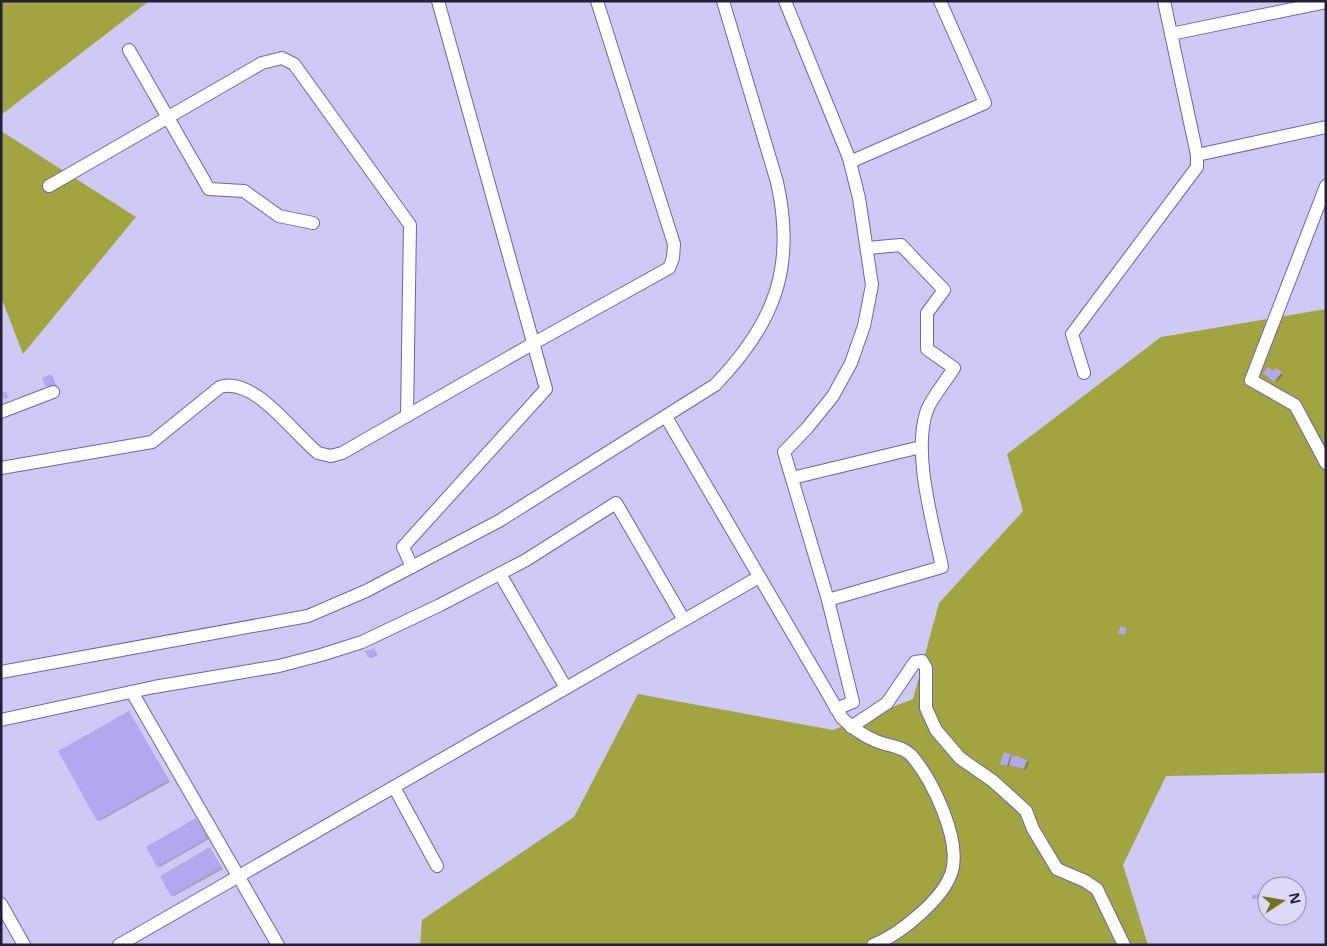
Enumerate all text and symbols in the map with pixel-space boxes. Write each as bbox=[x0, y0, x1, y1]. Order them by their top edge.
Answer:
north arrow bbox=[1257, 876, 1307, 926]
text: N bbox=[1285, 891, 1306, 906]

